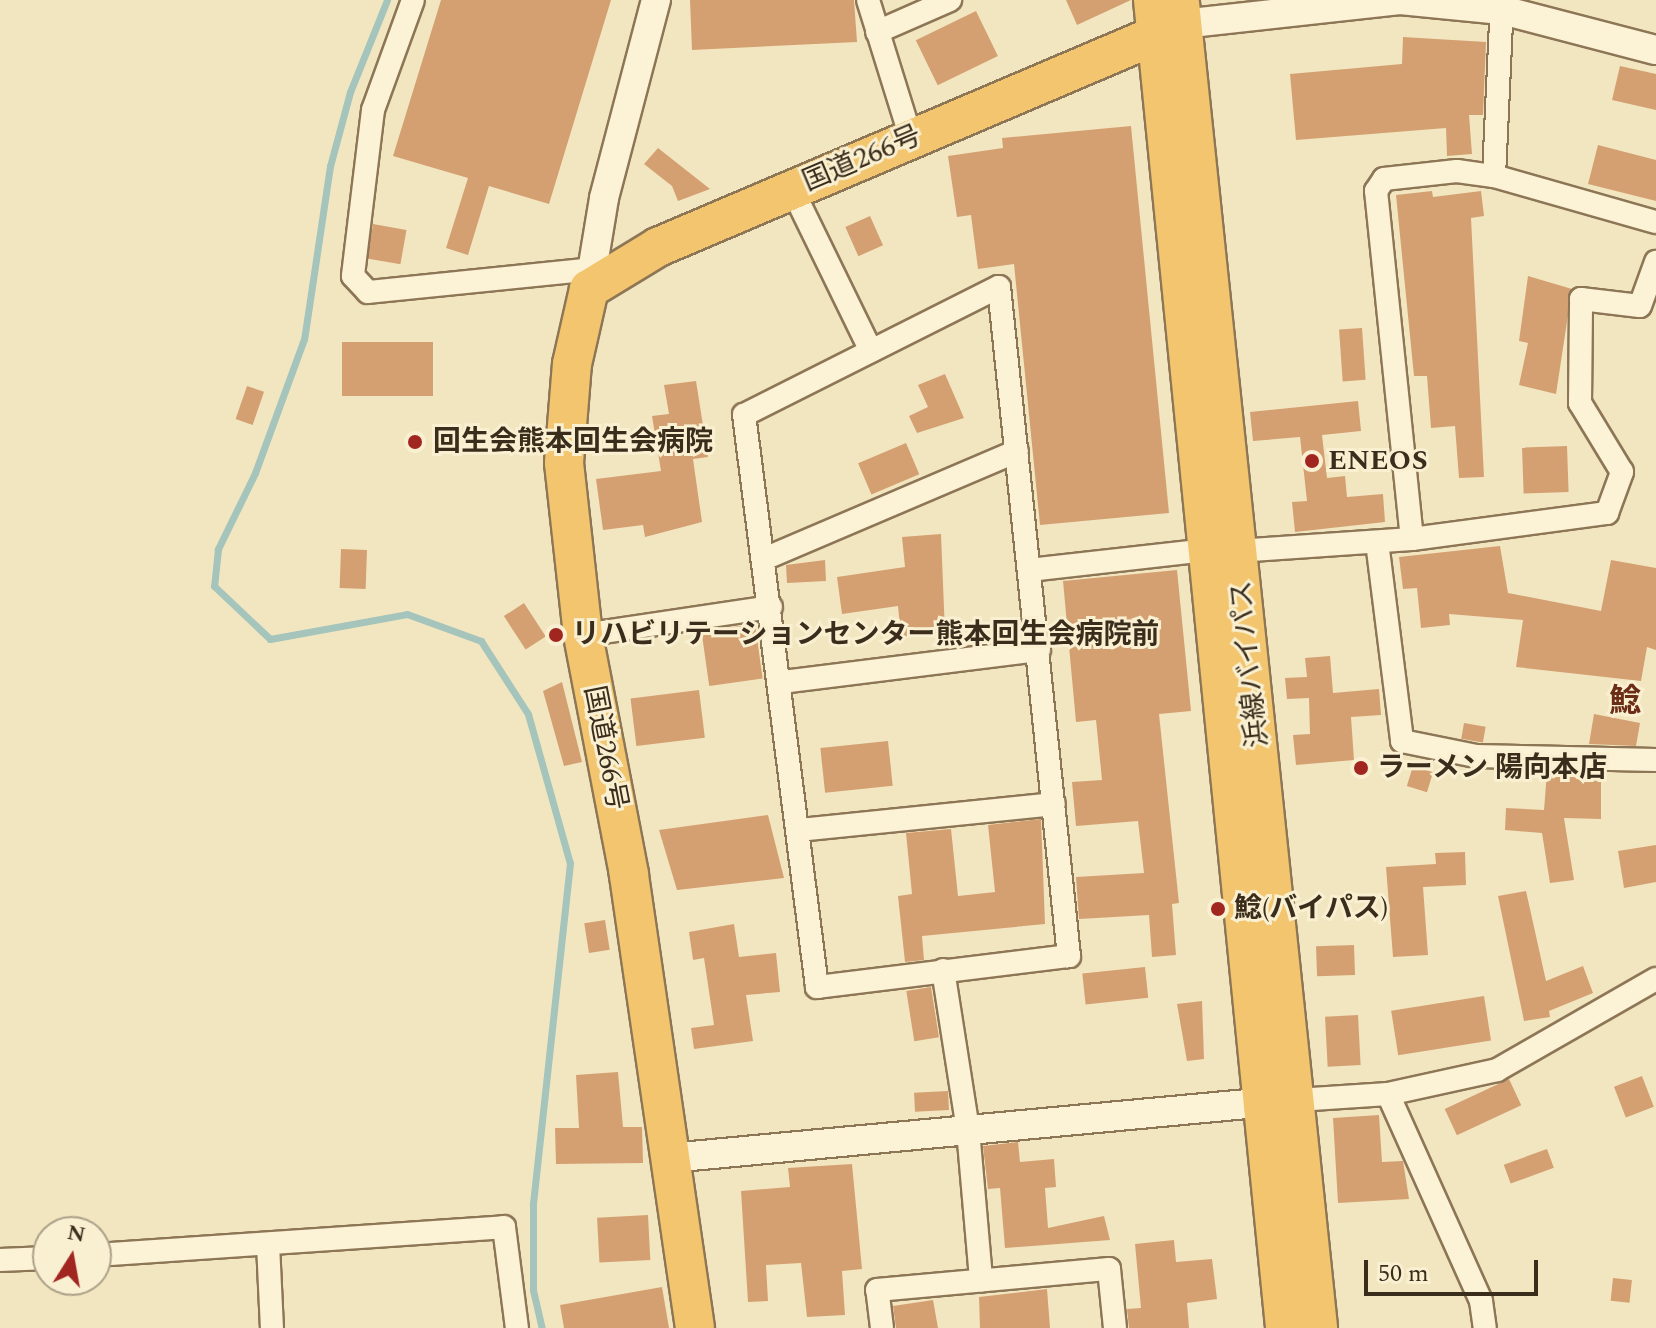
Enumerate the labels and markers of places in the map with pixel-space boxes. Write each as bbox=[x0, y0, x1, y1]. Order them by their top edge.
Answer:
place label: 回生会熊本回生会病院 bbox=[433, 425, 713, 459]
marker: 回生会熊本回生会病院 bbox=[404, 431, 426, 453]
place label: ENEOS bbox=[1328, 444, 1428, 478]
marker: ENEOS bbox=[1303, 452, 1321, 470]
place label: リハビリテーションセンター熊本回生会病院前 bbox=[572, 618, 1160, 652]
marker: リハビリテーションセンター熊本回生会病院前 bbox=[547, 626, 565, 644]
place label: ラーメン 陽向本店 bbox=[1377, 751, 1608, 785]
marker: ラーメン 陽向本店 bbox=[1352, 759, 1370, 777]
place label: 鯰(バイパス) bbox=[1234, 892, 1389, 926]
marker: 鯰(バイパス) bbox=[1209, 900, 1227, 918]

